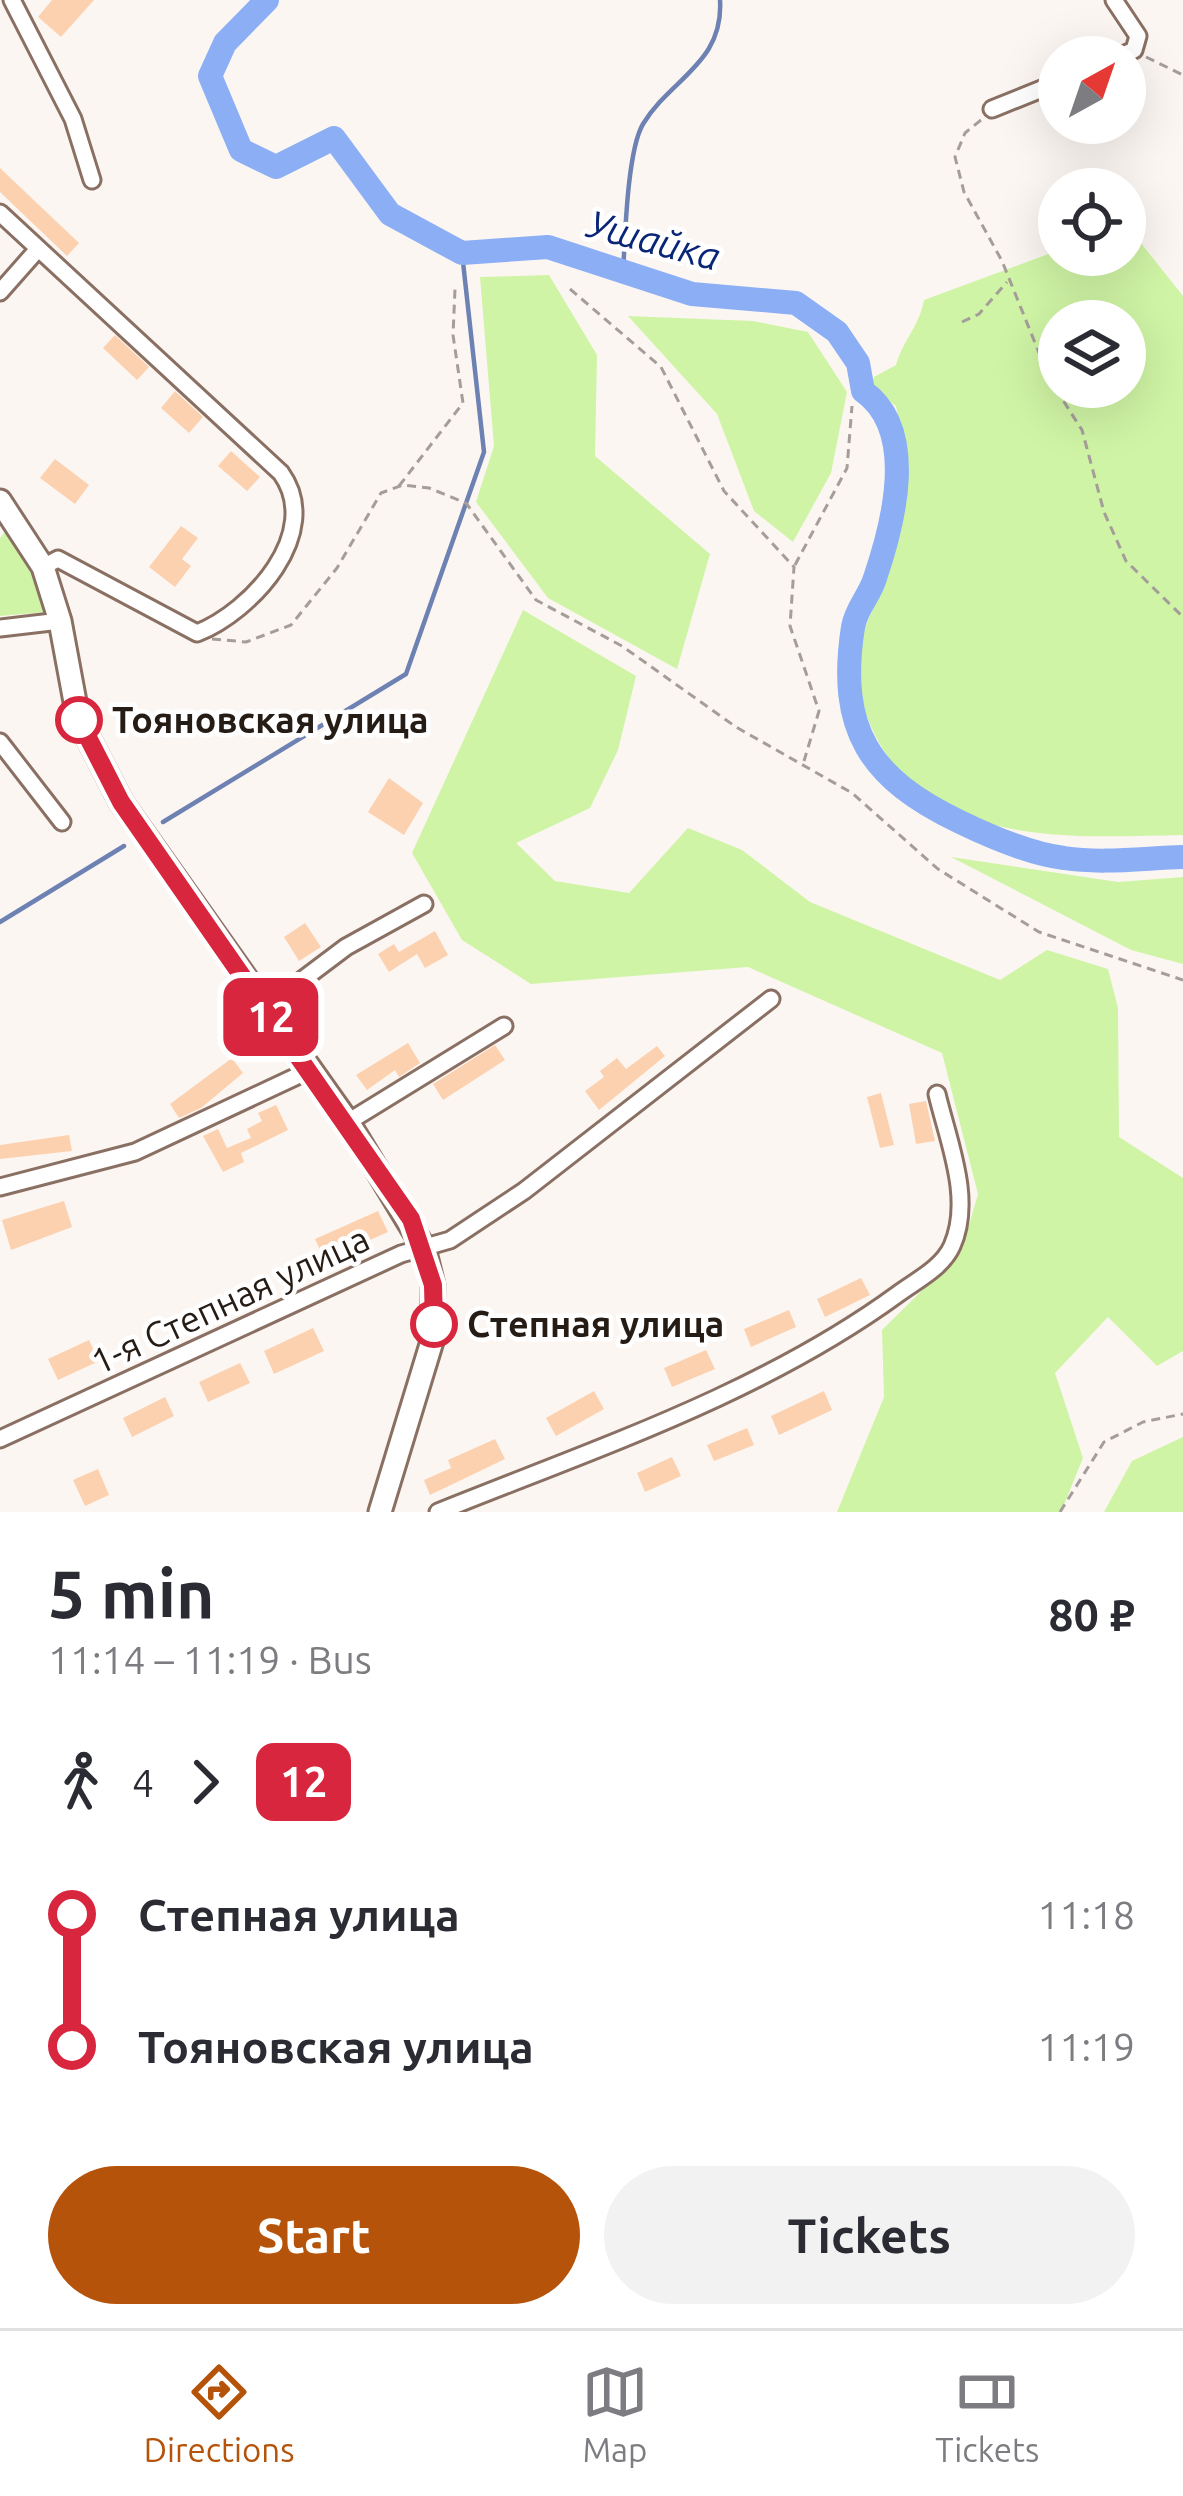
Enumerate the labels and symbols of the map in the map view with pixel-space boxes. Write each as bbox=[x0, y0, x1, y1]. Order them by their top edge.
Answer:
north arrow bbox=[1038, 36, 1146, 144]
water label: Ушайка bbox=[582, 201, 725, 278]
marker: Тояновская улица bbox=[57, 698, 101, 742]
place label: Тояновская улица bbox=[112, 699, 429, 740]
line badge: 12 bbox=[217, 978, 325, 1056]
street label: 1-я Степная улица bbox=[84, 1217, 375, 1382]
marker: Степная улица bbox=[412, 1302, 456, 1346]
place label: Степная улица bbox=[467, 1303, 724, 1344]

